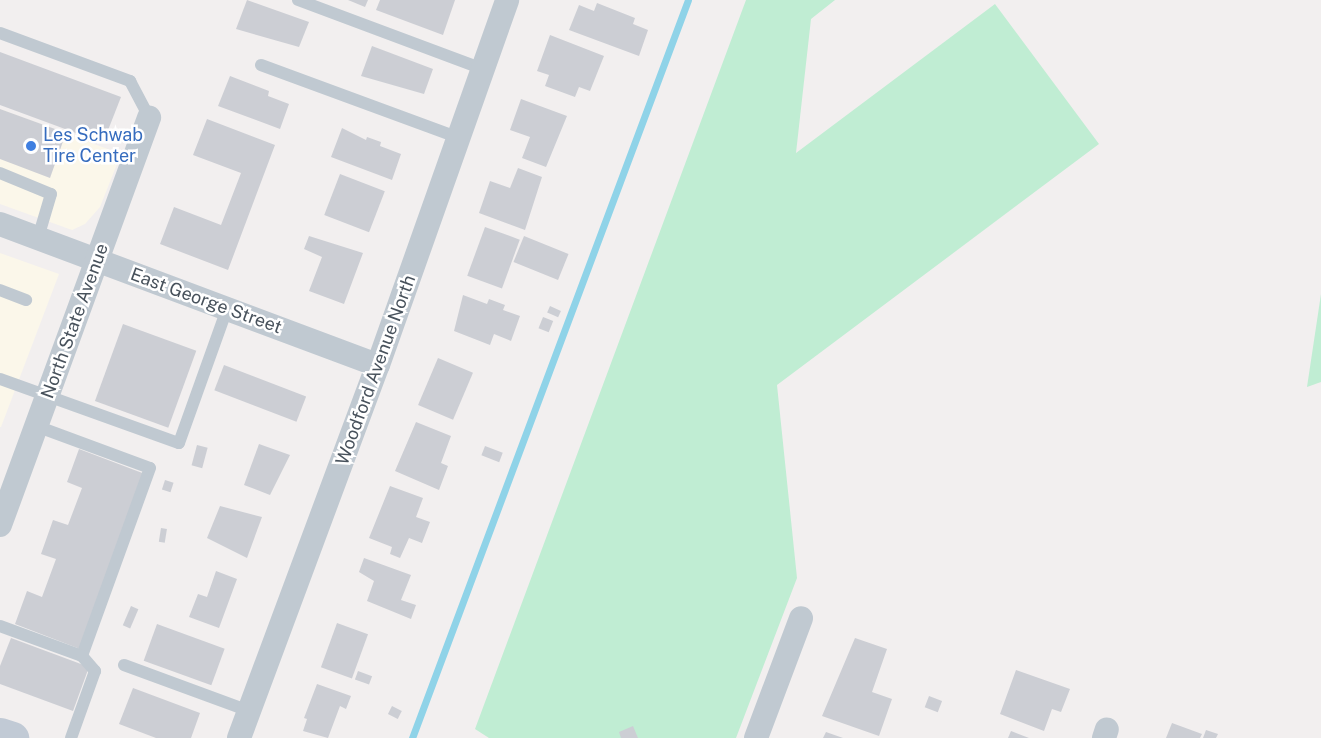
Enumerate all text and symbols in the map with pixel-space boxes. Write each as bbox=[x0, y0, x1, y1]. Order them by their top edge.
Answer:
place label: Les Schwab Tire Center bbox=[43, 125, 143, 168]
marker: Les Schwab Tire Center bbox=[24, 139, 38, 153]
street label: North State Avenue bbox=[37, 240, 113, 402]
street label: East George Street bbox=[127, 264, 285, 338]
street label: Woodford Avenue North bbox=[332, 272, 420, 468]

